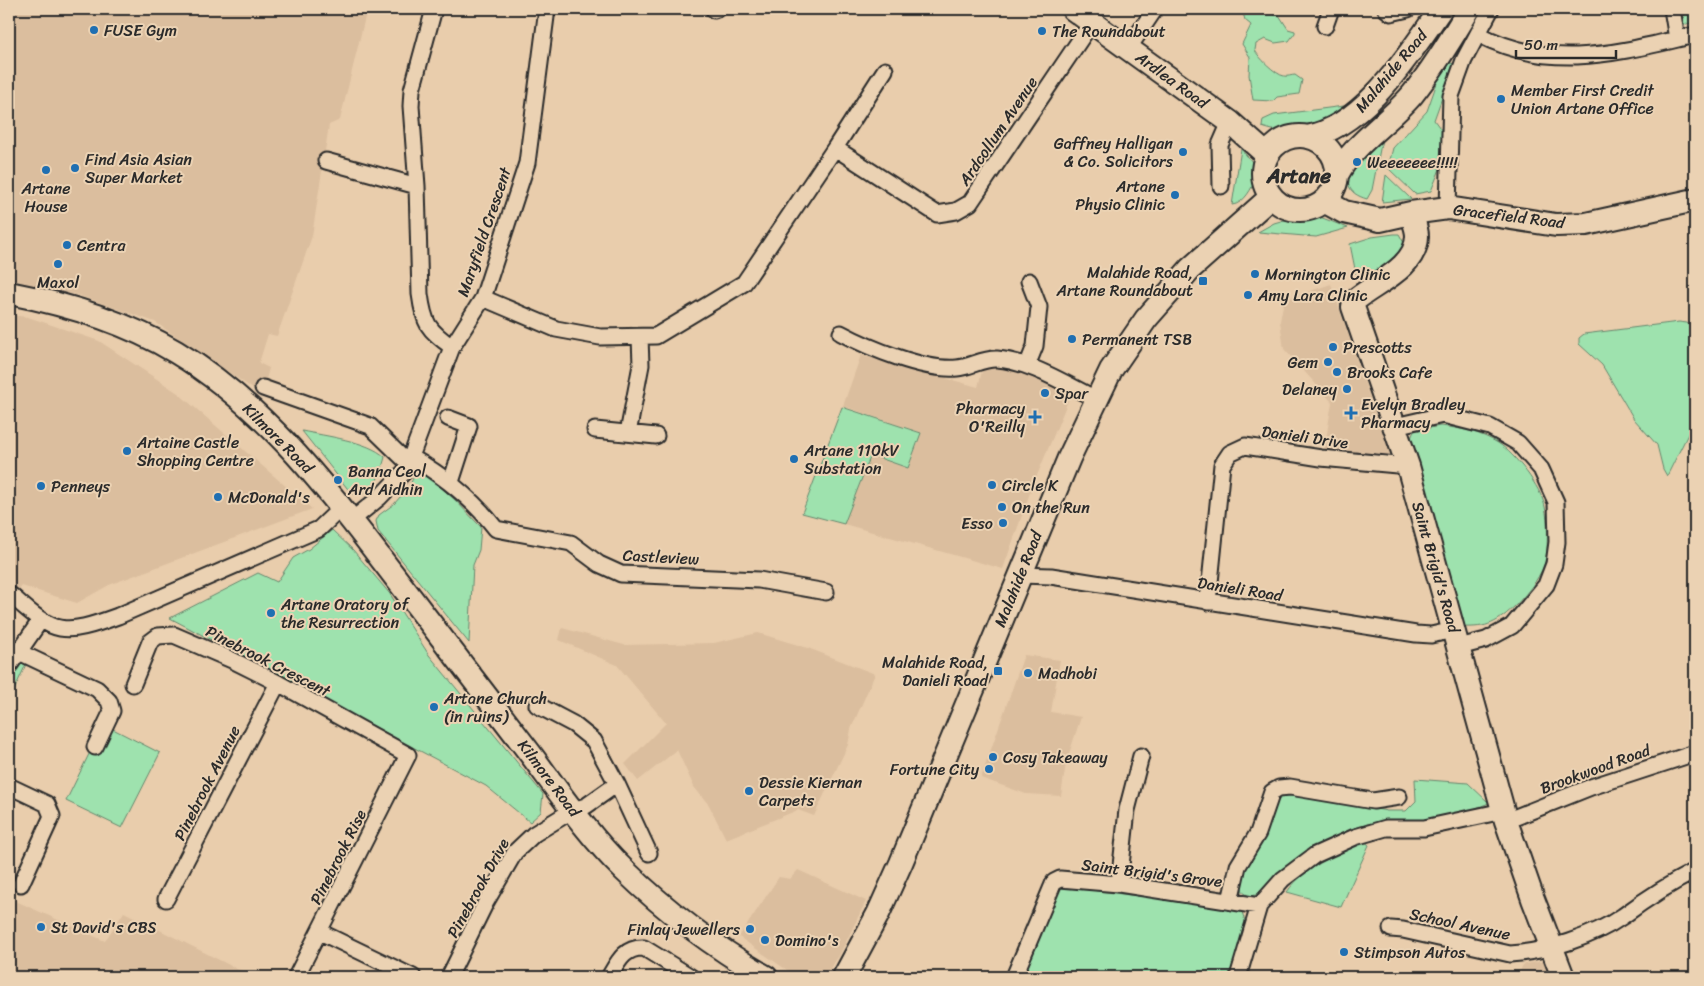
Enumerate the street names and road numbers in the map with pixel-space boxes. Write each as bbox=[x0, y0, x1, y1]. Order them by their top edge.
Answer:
street label: Malahide Road bbox=[1347, 22, 1436, 119]
street label: Ardlea Road bbox=[1128, 43, 1216, 118]
street label: Ardcollum Avenue bbox=[950, 70, 1045, 193]
street label: Maryfield Crescent bbox=[448, 163, 520, 301]
street label: Gracefield Road bbox=[1452, 195, 1568, 237]
street label: Kilmore Road bbox=[235, 395, 322, 482]
street label: Danieli Drive bbox=[1260, 417, 1350, 457]
street label: Saint Brigid's Road bbox=[1403, 498, 1469, 638]
street label: Malahide Road bbox=[986, 525, 1051, 632]
street label: Castleview bbox=[622, 541, 700, 573]
street label: Danieli Road bbox=[1195, 568, 1286, 610]
street label: Pinebrook Crescent bbox=[200, 617, 336, 705]
street label: Pinebrook Avenue bbox=[165, 720, 249, 846]
street label: Kilmore Road bbox=[510, 733, 589, 825]
street label: Brookwood Road bbox=[1536, 735, 1656, 802]
street label: Pinebrook Rise bbox=[301, 804, 375, 910]
street label: Pinebrook Drive bbox=[439, 832, 518, 943]
street label: Saint Brigid's Grove bbox=[1080, 850, 1224, 896]
street label: School Avenue bbox=[1407, 899, 1513, 949]

